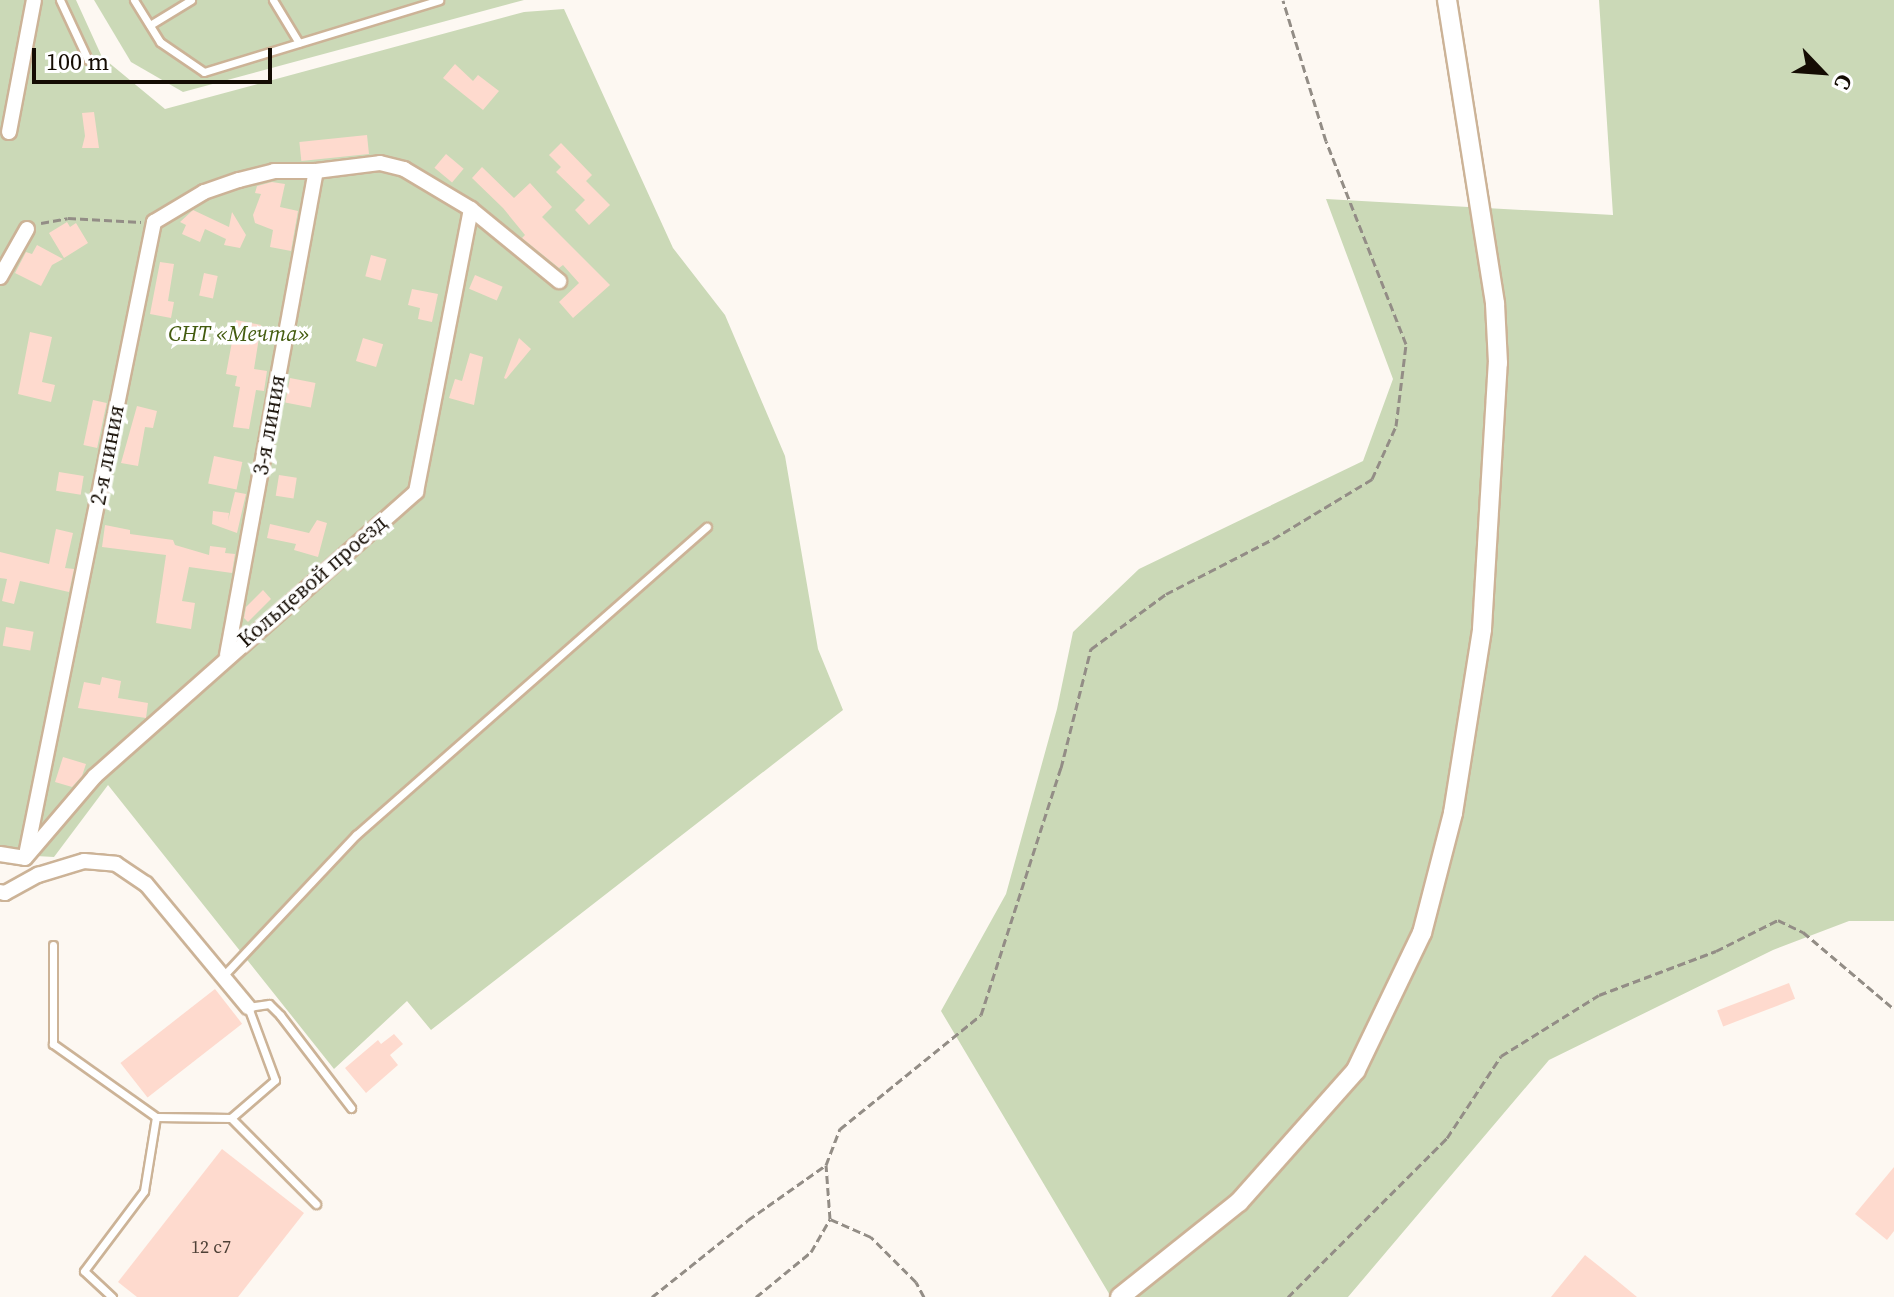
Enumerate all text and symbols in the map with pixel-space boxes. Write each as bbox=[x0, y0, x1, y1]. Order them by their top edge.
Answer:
scale bar bbox=[36, 32, 276, 82]
north arrow bbox=[1782, 32, 1862, 112]
text: 100 m bbox=[46, 45, 109, 78]
text: С bbox=[1827, 70, 1860, 95]
park label: СНТ «Мечта» bbox=[168, 321, 310, 347]
street label: 3-я линия bbox=[247, 373, 291, 477]
street label: 2-я линия bbox=[84, 403, 130, 507]
street label: Кольцевой проезд bbox=[232, 509, 392, 653]
house number: 12 с7 bbox=[191, 1236, 231, 1258]

